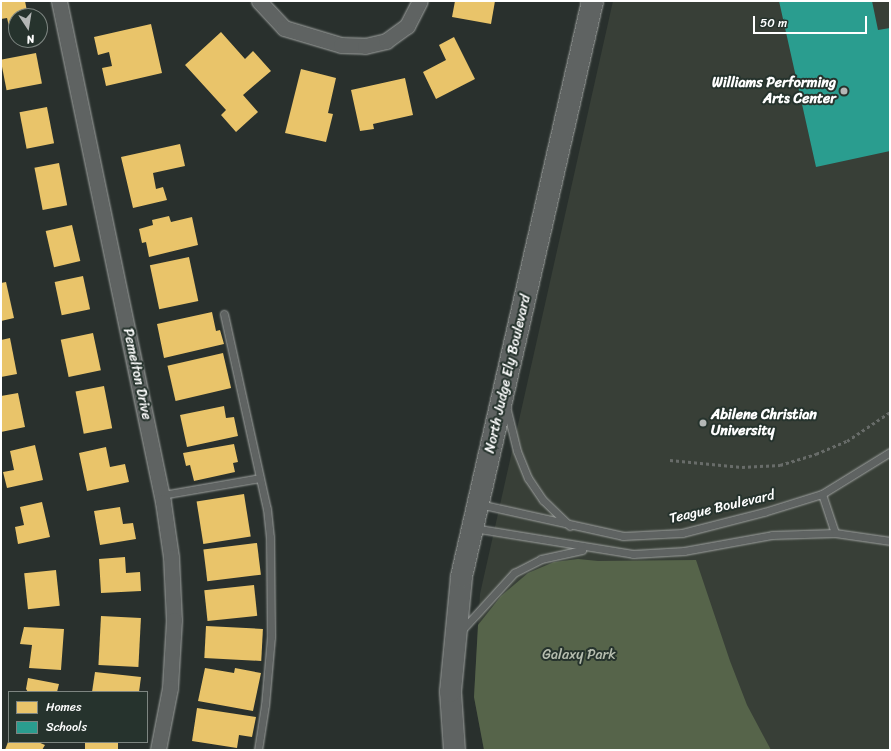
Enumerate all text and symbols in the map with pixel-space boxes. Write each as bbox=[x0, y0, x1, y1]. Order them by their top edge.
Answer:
north arrow bbox=[8, 8, 48, 48]
scale bar bbox=[755, 8, 869, 34]
text: 50 m bbox=[760, 12, 787, 34]
text: N bbox=[25, 29, 36, 49]
place label: Williams Performing Arts Center bbox=[712, 75, 836, 108]
marker: Williams Performing Arts Center bbox=[839, 86, 849, 96]
street label: North Judge Ely Boulevard bbox=[482, 293, 534, 455]
street label: Pemelton Drive bbox=[119, 327, 155, 421]
place label: Abilene Christian University bbox=[711, 407, 817, 440]
marker: Abilene Christian University bbox=[698, 418, 708, 428]
street label: Teague Boulevard bbox=[668, 487, 776, 527]
park label: Galaxy Park bbox=[542, 647, 616, 663]
legend bbox=[8, 691, 148, 743]
text: Homes bbox=[46, 696, 82, 718]
text: Schools bbox=[46, 716, 87, 738]

